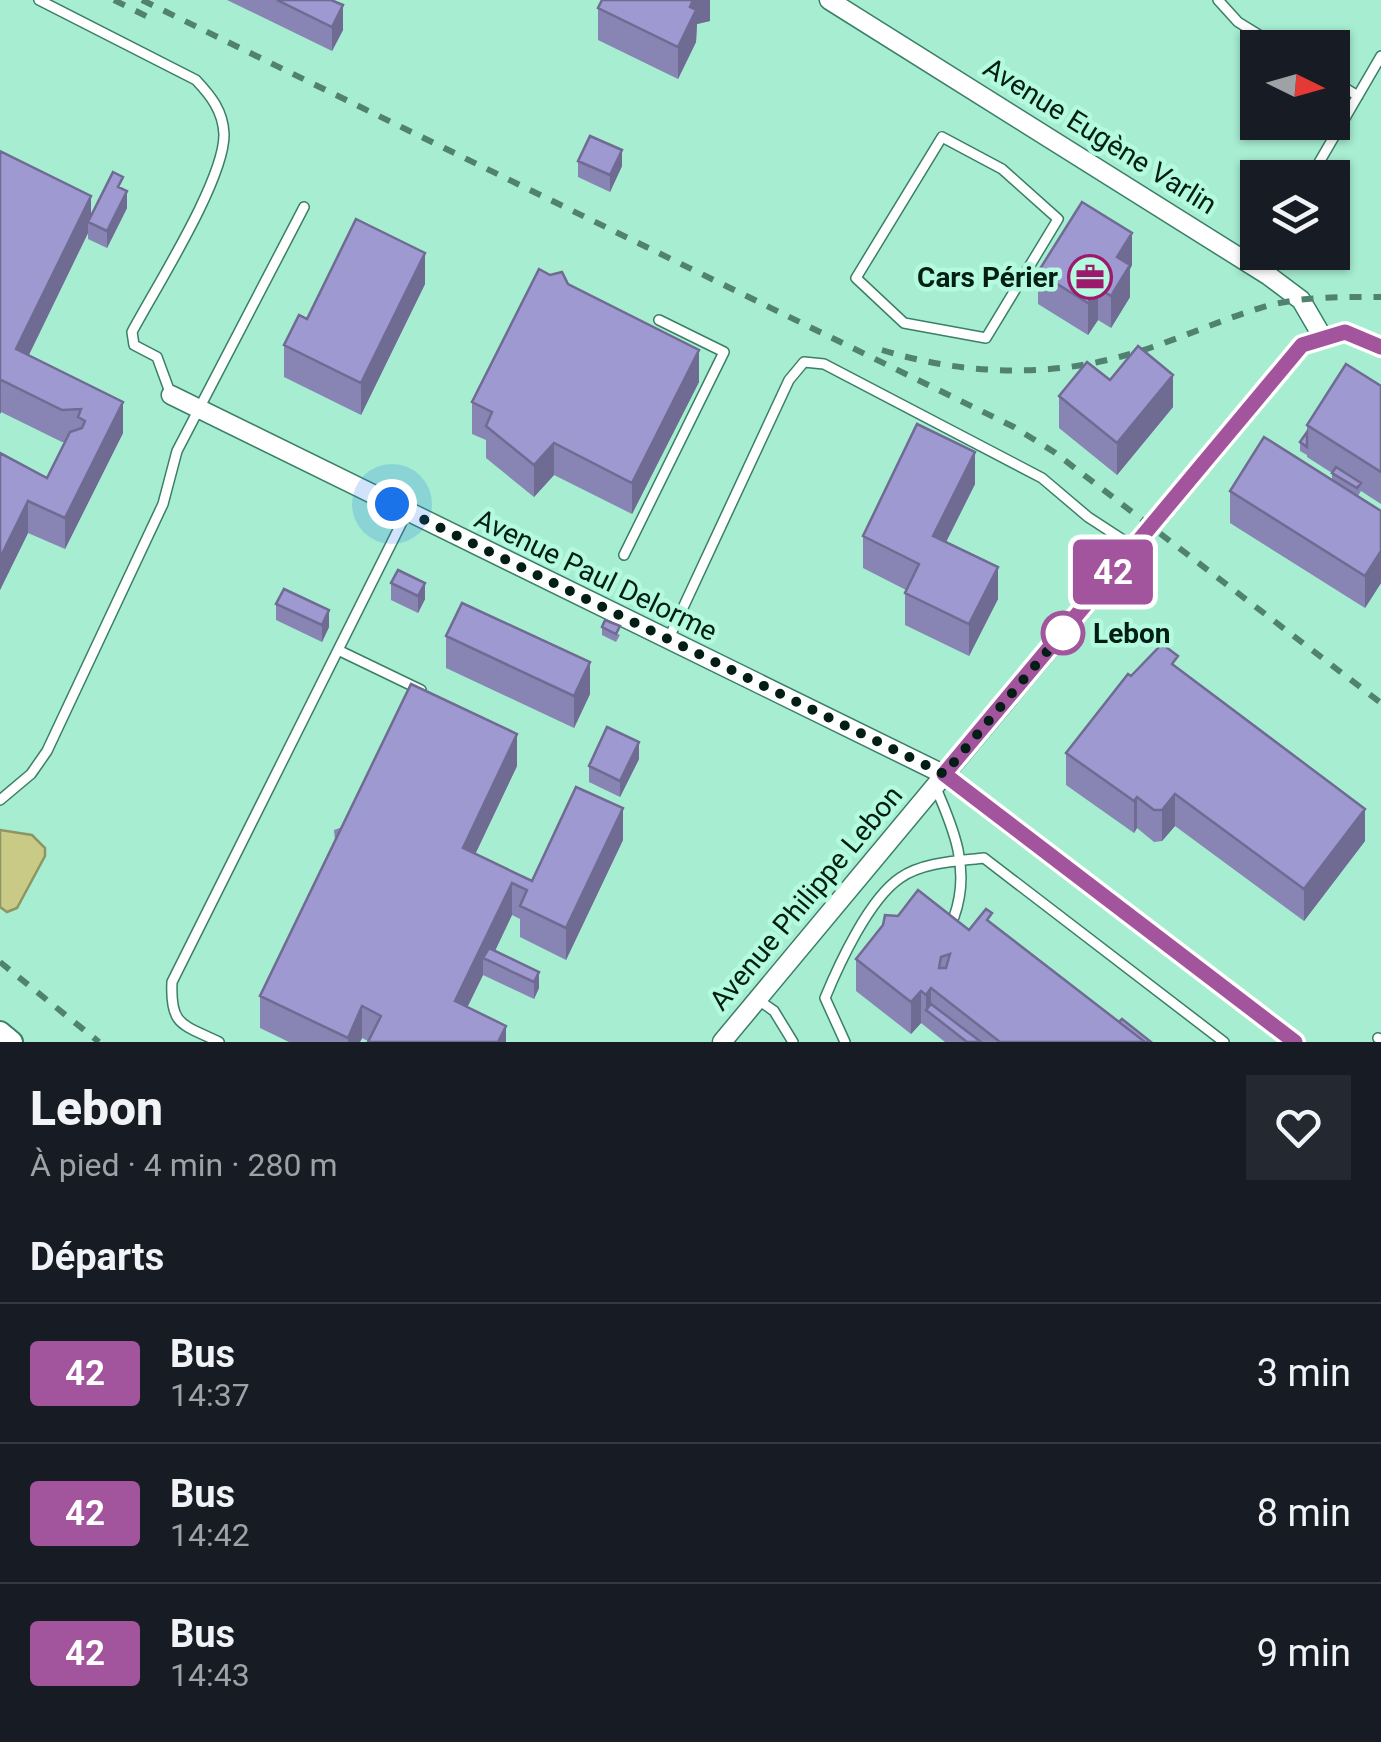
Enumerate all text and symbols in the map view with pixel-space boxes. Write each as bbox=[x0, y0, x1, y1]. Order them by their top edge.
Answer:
north arrow bbox=[1240, 30, 1350, 140]
map controls bbox=[1240, 30, 1350, 270]
street label: Avenue Eugène Varlin bbox=[977, 51, 1223, 221]
button: layers bbox=[1240, 160, 1350, 270]
office icon: Cars Périer bbox=[1067, 254, 1113, 300]
place label: Cars Périer bbox=[917, 261, 1058, 294]
your location bbox=[367, 479, 417, 529]
street label: Avenue Paul Delorme bbox=[470, 502, 722, 648]
line badge: 42 bbox=[1068, 540, 1158, 604]
text: 42 bbox=[1093, 552, 1133, 593]
marker: Lebon bbox=[1042, 612, 1084, 654]
place label: Lebon bbox=[1093, 617, 1171, 650]
street label: Avenue Philippe Lebon bbox=[703, 779, 909, 1017]
button: heart bbox=[1246, 1075, 1351, 1180]
text: Lebon bbox=[30, 1080, 163, 1137]
text: À pied · 4 min · 280 m bbox=[30, 1146, 337, 1184]
text: Départs bbox=[30, 1235, 164, 1279]
text: Bus bbox=[170, 1332, 235, 1376]
text: 3 min bbox=[1257, 1351, 1351, 1395]
text: 42 bbox=[65, 1353, 105, 1394]
text: 14:37 bbox=[170, 1376, 250, 1414]
text: Bus bbox=[170, 1472, 235, 1516]
text: 8 min bbox=[1257, 1491, 1351, 1535]
text: 42 bbox=[65, 1493, 105, 1534]
text: 14:42 bbox=[170, 1516, 250, 1554]
text: Bus bbox=[170, 1612, 235, 1656]
text: 9 min bbox=[1257, 1631, 1351, 1675]
text: 42 bbox=[65, 1633, 105, 1674]
text: 14:43 bbox=[170, 1656, 250, 1694]

